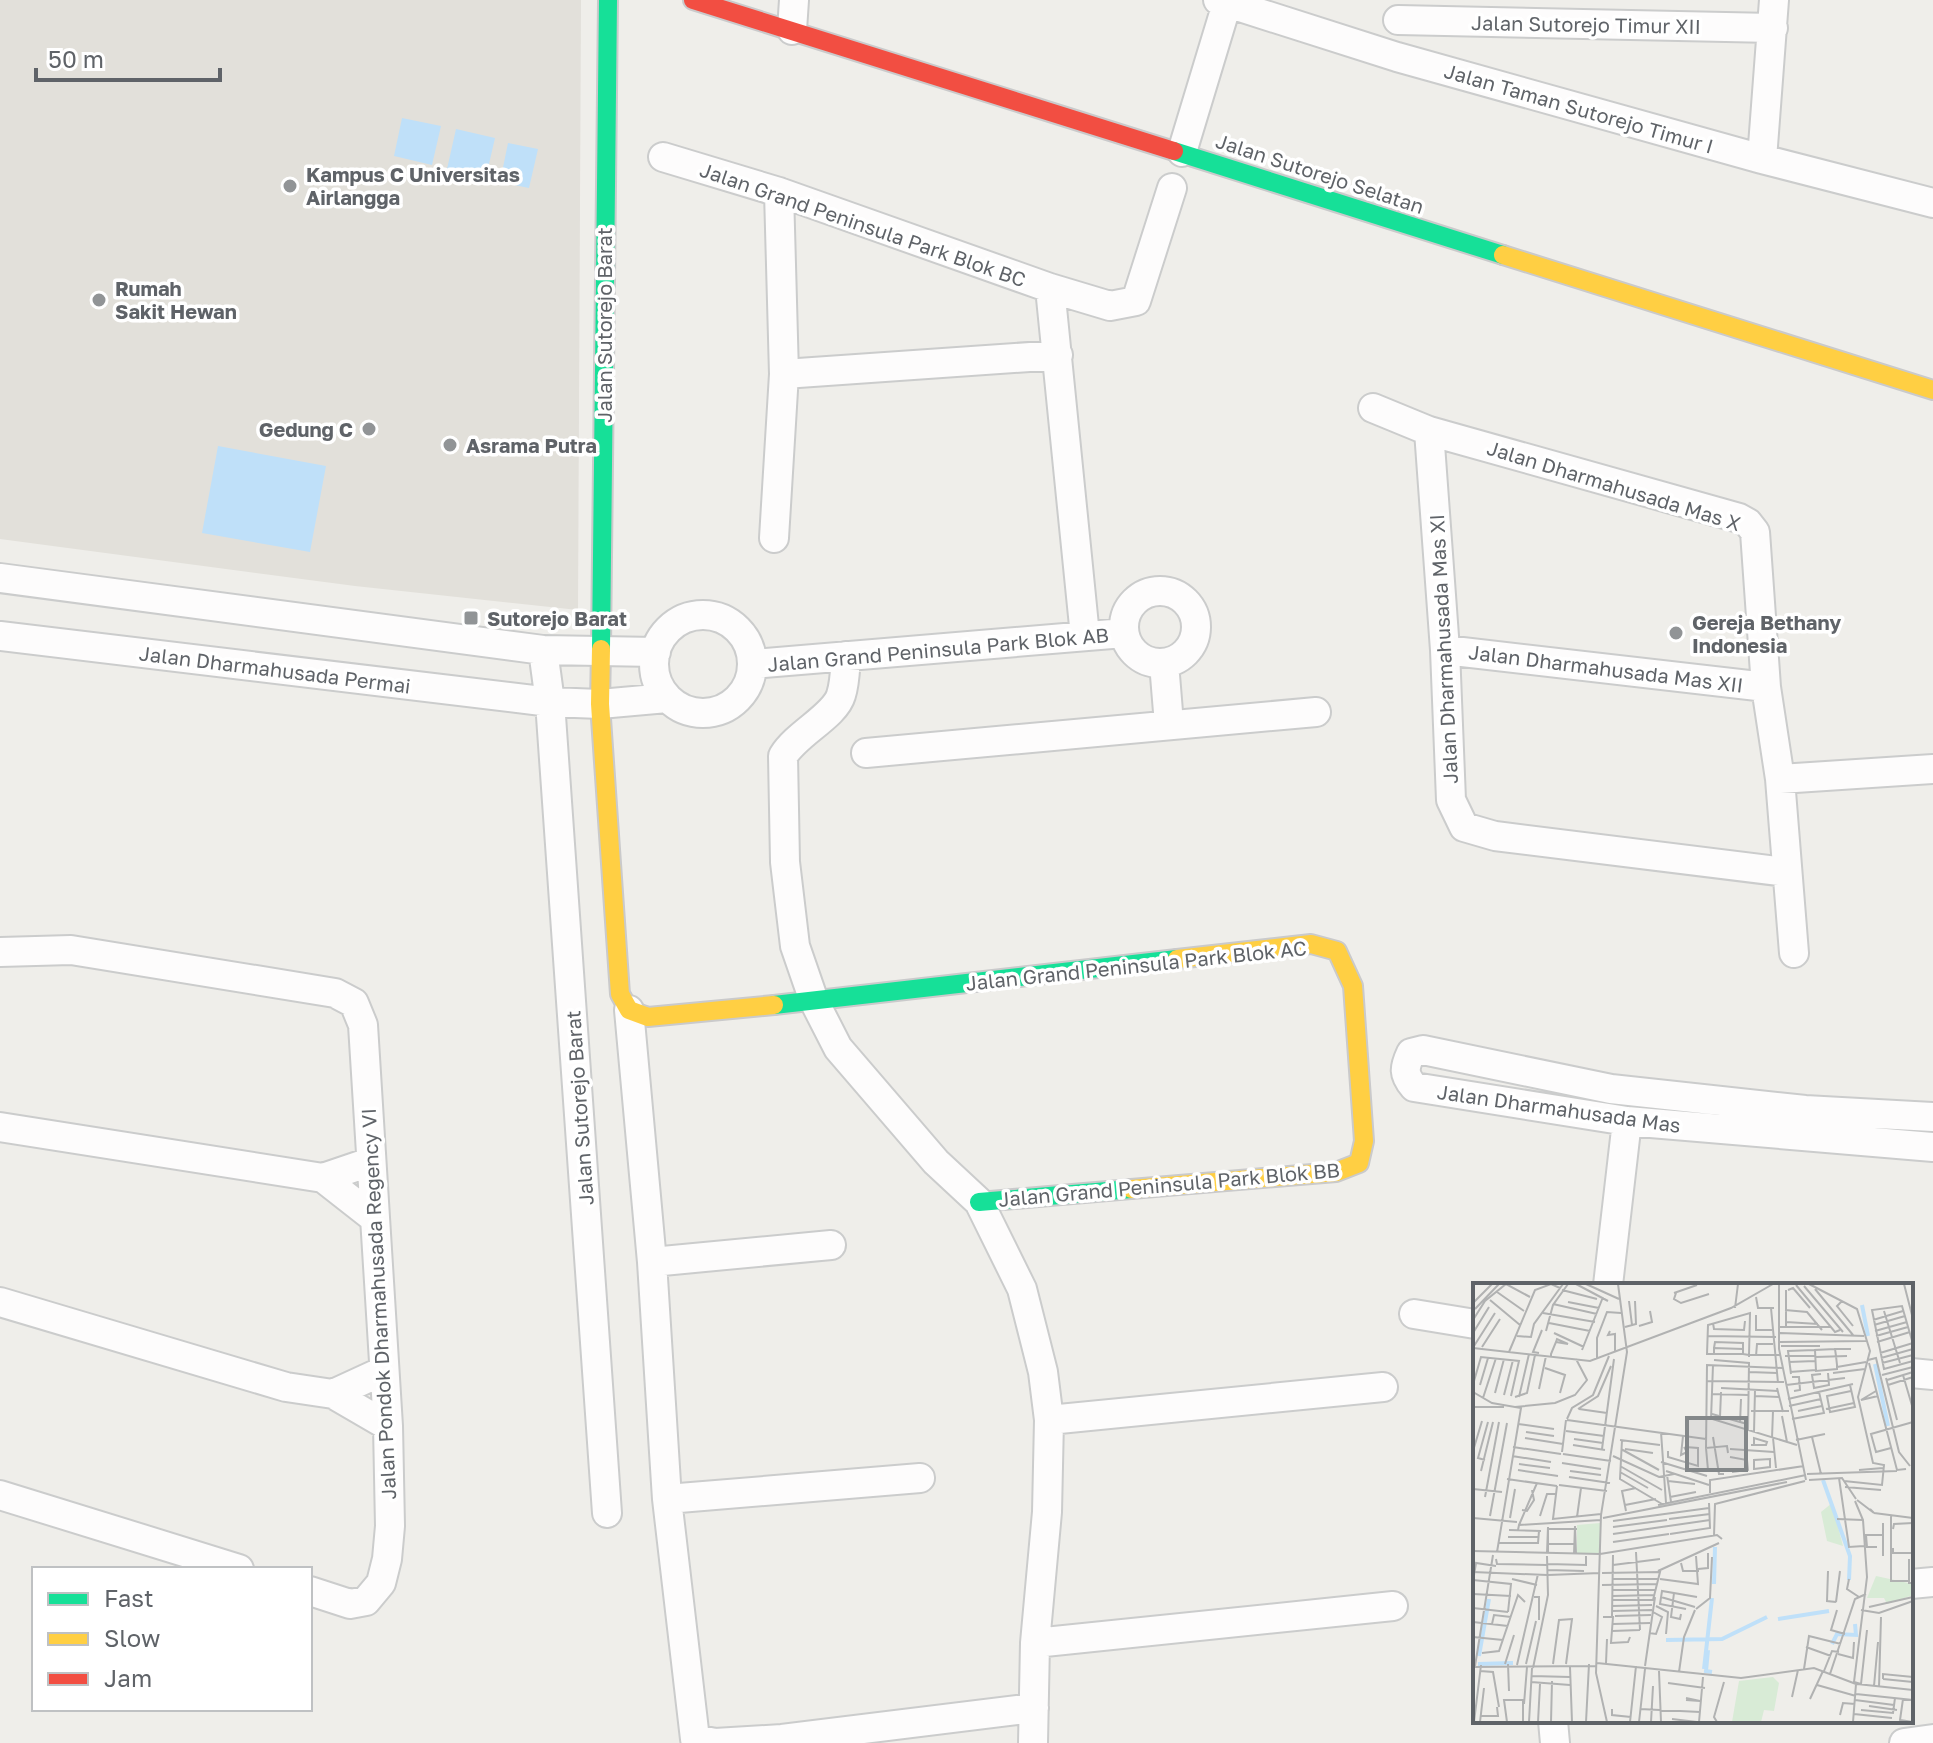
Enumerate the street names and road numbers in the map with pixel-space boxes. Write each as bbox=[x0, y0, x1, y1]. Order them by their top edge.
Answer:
street label: Jalan Sutorejo Timur XII bbox=[1471, 10, 1701, 38]
street label: Jalan Taman Sutorejo Timur I bbox=[1442, 58, 1716, 158]
street label: Jalan Sutorejo Selatan bbox=[1213, 128, 1427, 218]
street label: Jalan Grand Peninsula Park Blok BC bbox=[697, 157, 1029, 291]
street label: Jalan Sutorejo Barat bbox=[592, 227, 616, 423]
street label: Jalan Dharmahusada Mas X bbox=[1484, 435, 1744, 535]
street label: Jalan Dharmahusada Mas XI bbox=[1424, 513, 1462, 785]
street label: Jalan Grand Peninsula Park Blok AB bbox=[766, 622, 1110, 676]
street label: Jalan Dharmahusada Mas XII bbox=[1467, 639, 1745, 697]
street label: Jalan Dharmahusada Permai bbox=[138, 640, 412, 698]
street label: Jalan Grand Peninsula Park Blok AC bbox=[964, 935, 1308, 995]
street label: Jalan Sutorejo Barat bbox=[560, 1010, 598, 1206]
street label: Jalan Dharmahusada Mas bbox=[1436, 1079, 1682, 1137]
street label: Jalan Pondok Dharmahusada Regency VI bbox=[356, 1108, 400, 1500]
street label: Jalan Grand Peninsula Park Blok BB bbox=[997, 1157, 1341, 1211]

